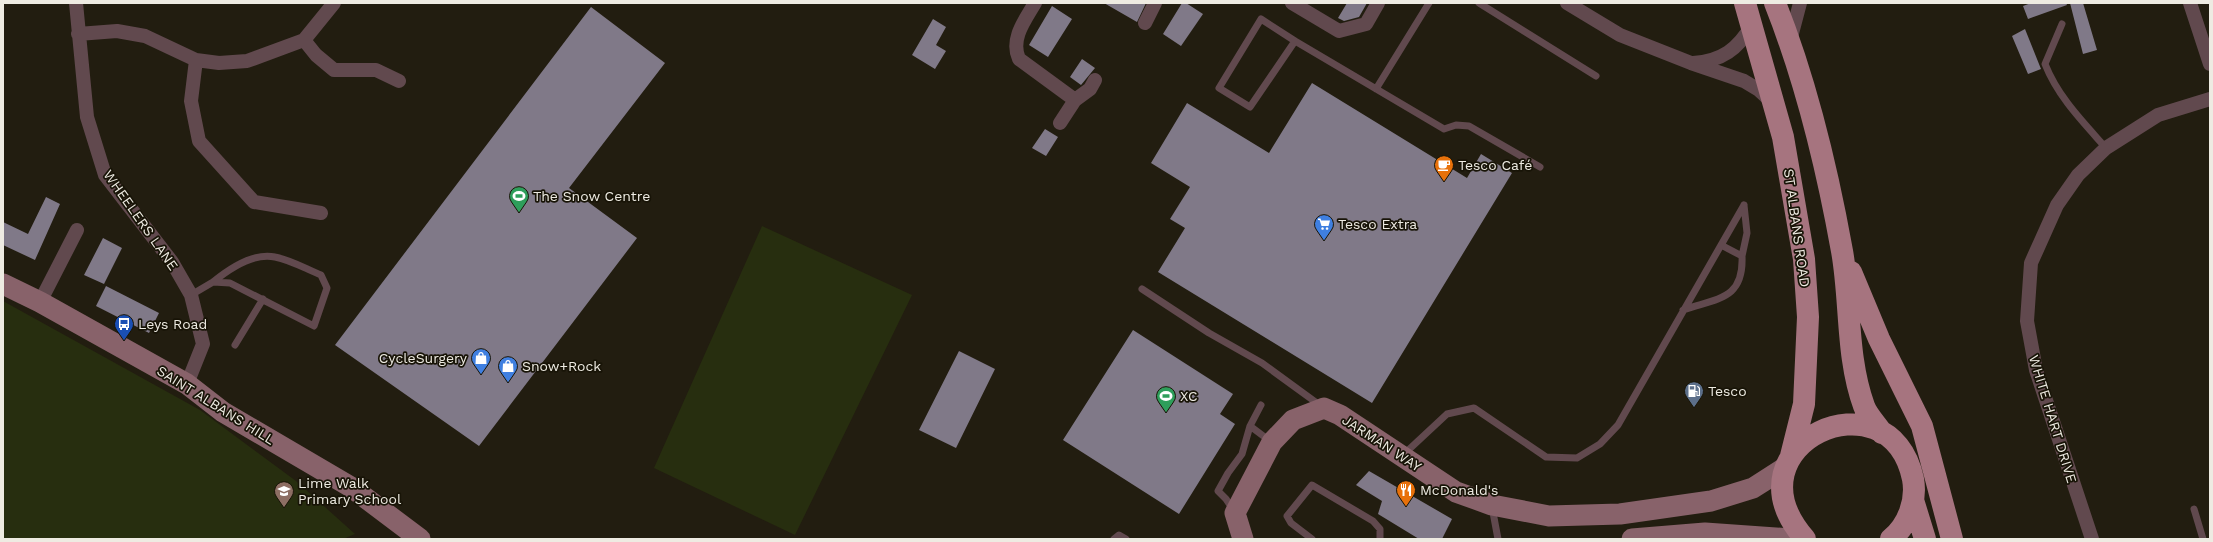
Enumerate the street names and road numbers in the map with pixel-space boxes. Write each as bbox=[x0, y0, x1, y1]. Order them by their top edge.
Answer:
street label: WHEELERS LANE bbox=[100, 167, 182, 273]
street label: ST ALBANS ROAD bbox=[1781, 168, 1813, 288]
street label: WHITE HART DRIVE bbox=[2026, 353, 2080, 485]
street label: SAINT ALBANS HILL bbox=[154, 362, 278, 448]
street label: JARMAN WAY bbox=[1339, 411, 1425, 475]

